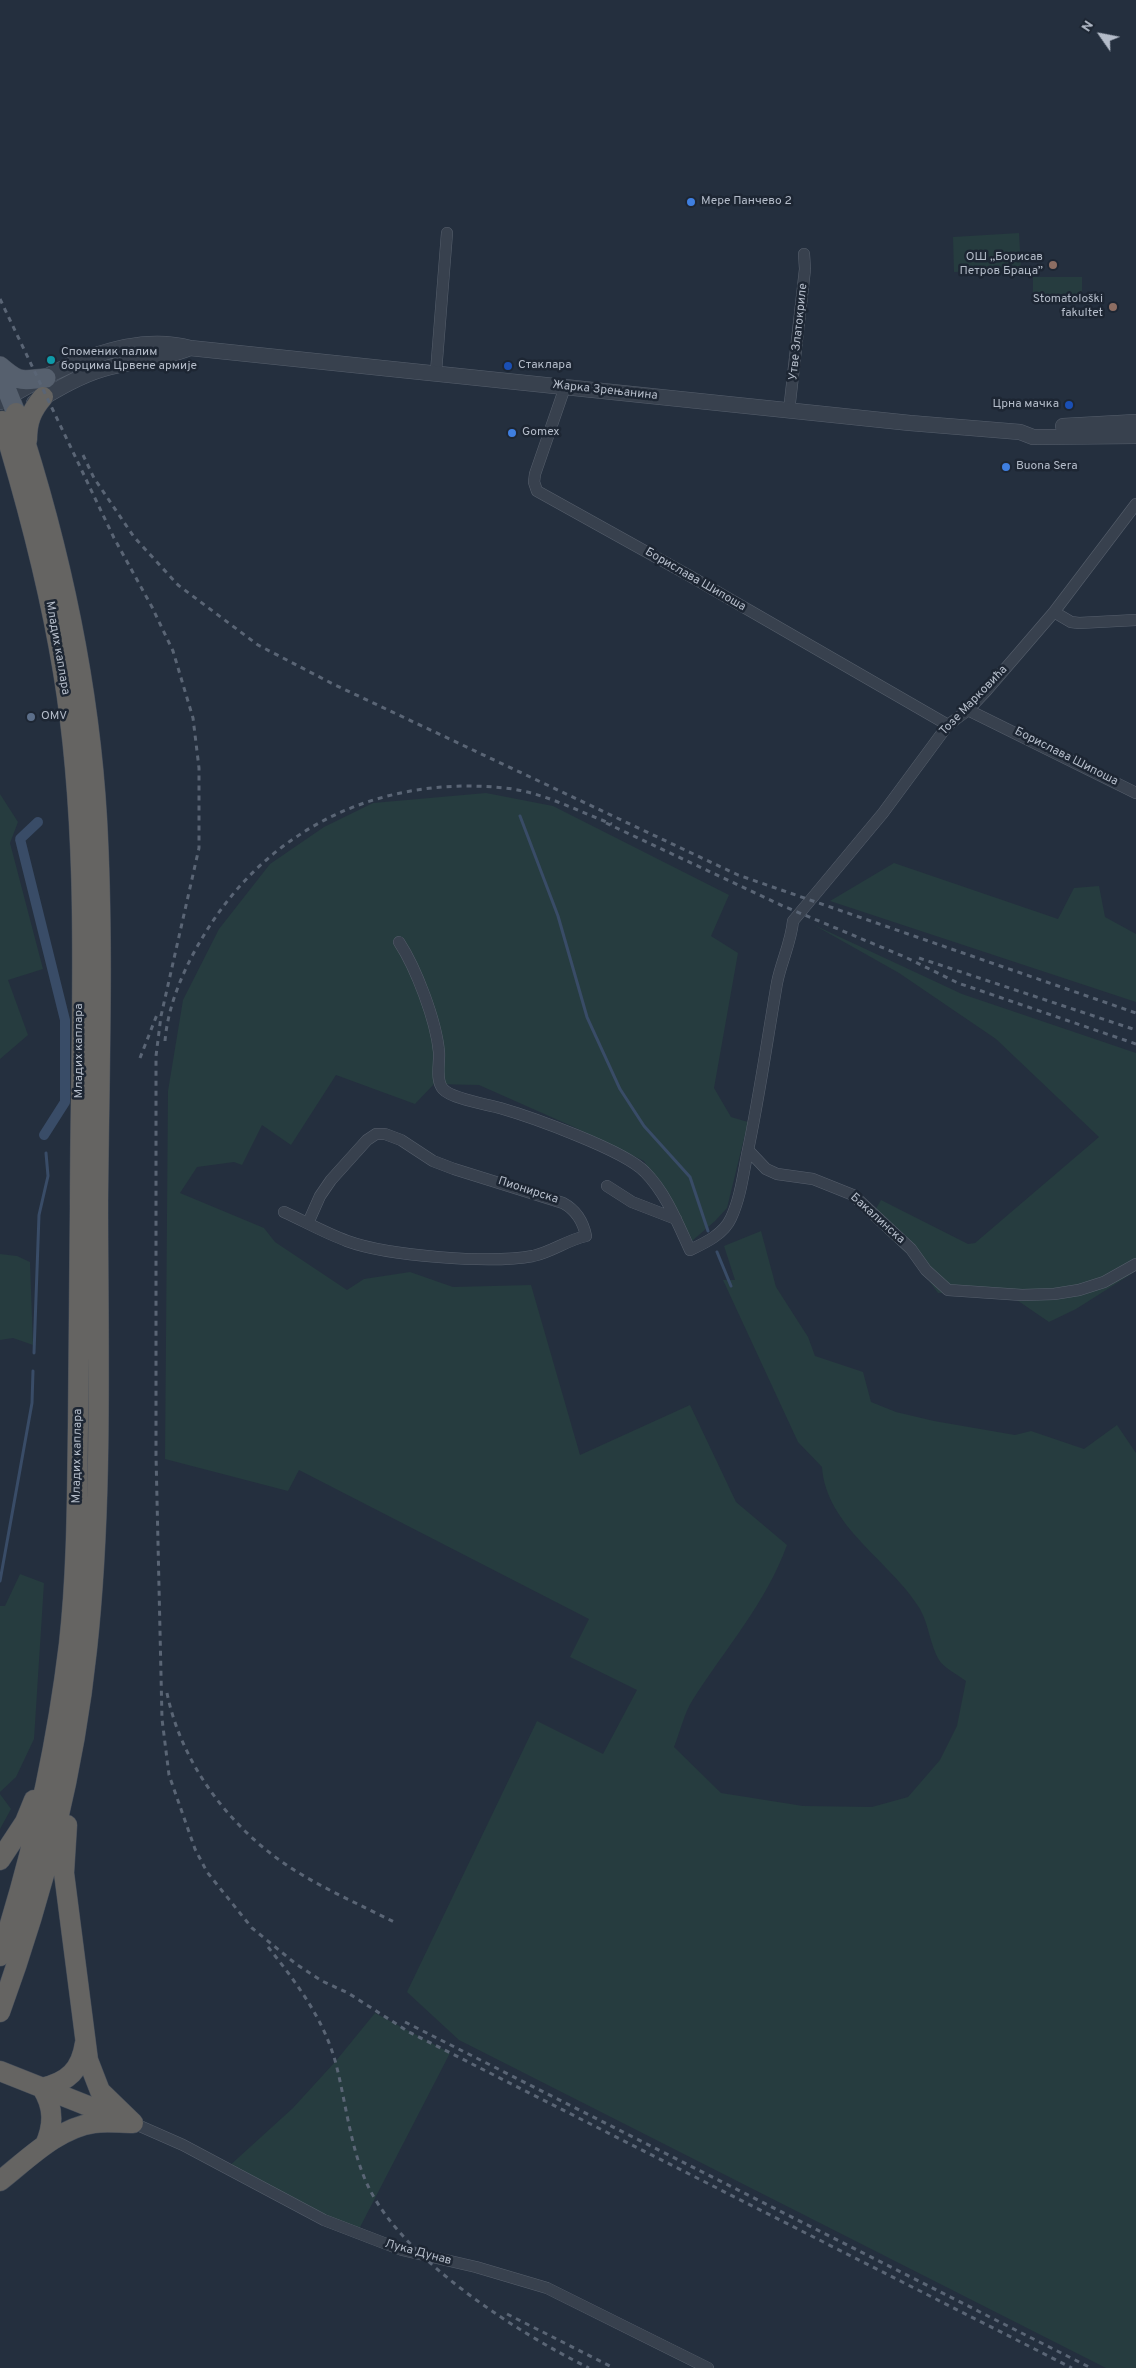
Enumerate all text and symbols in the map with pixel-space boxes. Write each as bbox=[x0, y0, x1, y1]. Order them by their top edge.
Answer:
north arrow bbox=[1076, 10, 1126, 60]
text: N bbox=[1078, 18, 1098, 35]
place label: Мере Панчево 2 bbox=[701, 195, 792, 209]
marker: Мере Панчево 2 bbox=[685, 196, 697, 208]
place label: ОШ „Борисав Петров Браца” bbox=[959, 251, 1043, 279]
marker: ОШ „Борисав Петров Браца” bbox=[1047, 259, 1059, 271]
street label: Утве Златокриле bbox=[787, 283, 811, 381]
place label: Stomatološki fakultet bbox=[1033, 293, 1103, 321]
marker: Stomatološki fakultet bbox=[1107, 301, 1119, 313]
place label: Споменик палим борцима Црвене армије bbox=[61, 346, 197, 374]
marker: Споменик палим борцима Црвене армије bbox=[45, 354, 57, 366]
place label: Стаклара bbox=[518, 359, 572, 373]
marker: Стаклара bbox=[502, 360, 514, 372]
street label: Жарка Зрењанина bbox=[552, 378, 658, 404]
place label: Црна мачка bbox=[992, 398, 1059, 412]
marker: Црна мачка bbox=[1063, 399, 1075, 411]
place label: Gomex bbox=[522, 426, 560, 440]
marker: Gomex bbox=[506, 427, 518, 439]
place label: Buona Sera bbox=[1016, 460, 1077, 474]
marker: Buona Sera bbox=[1000, 461, 1012, 473]
street label: Борислава Шипоша bbox=[642, 545, 748, 615]
street label: Младих каплара bbox=[42, 600, 72, 696]
street label: Тозе Марковића bbox=[937, 663, 1011, 739]
place label: OMV bbox=[41, 710, 67, 724]
marker: OMV bbox=[25, 711, 37, 723]
street label: Борислава Шипоша bbox=[1012, 725, 1120, 789]
street label: Младих каплара bbox=[73, 1004, 87, 1098]
street label: Пионирска bbox=[496, 1175, 560, 1207]
street label: Бакалинска bbox=[847, 1191, 907, 1247]
street label: Младих каплара bbox=[70, 1408, 86, 1504]
street label: Лука Дунав bbox=[383, 2237, 453, 2269]

